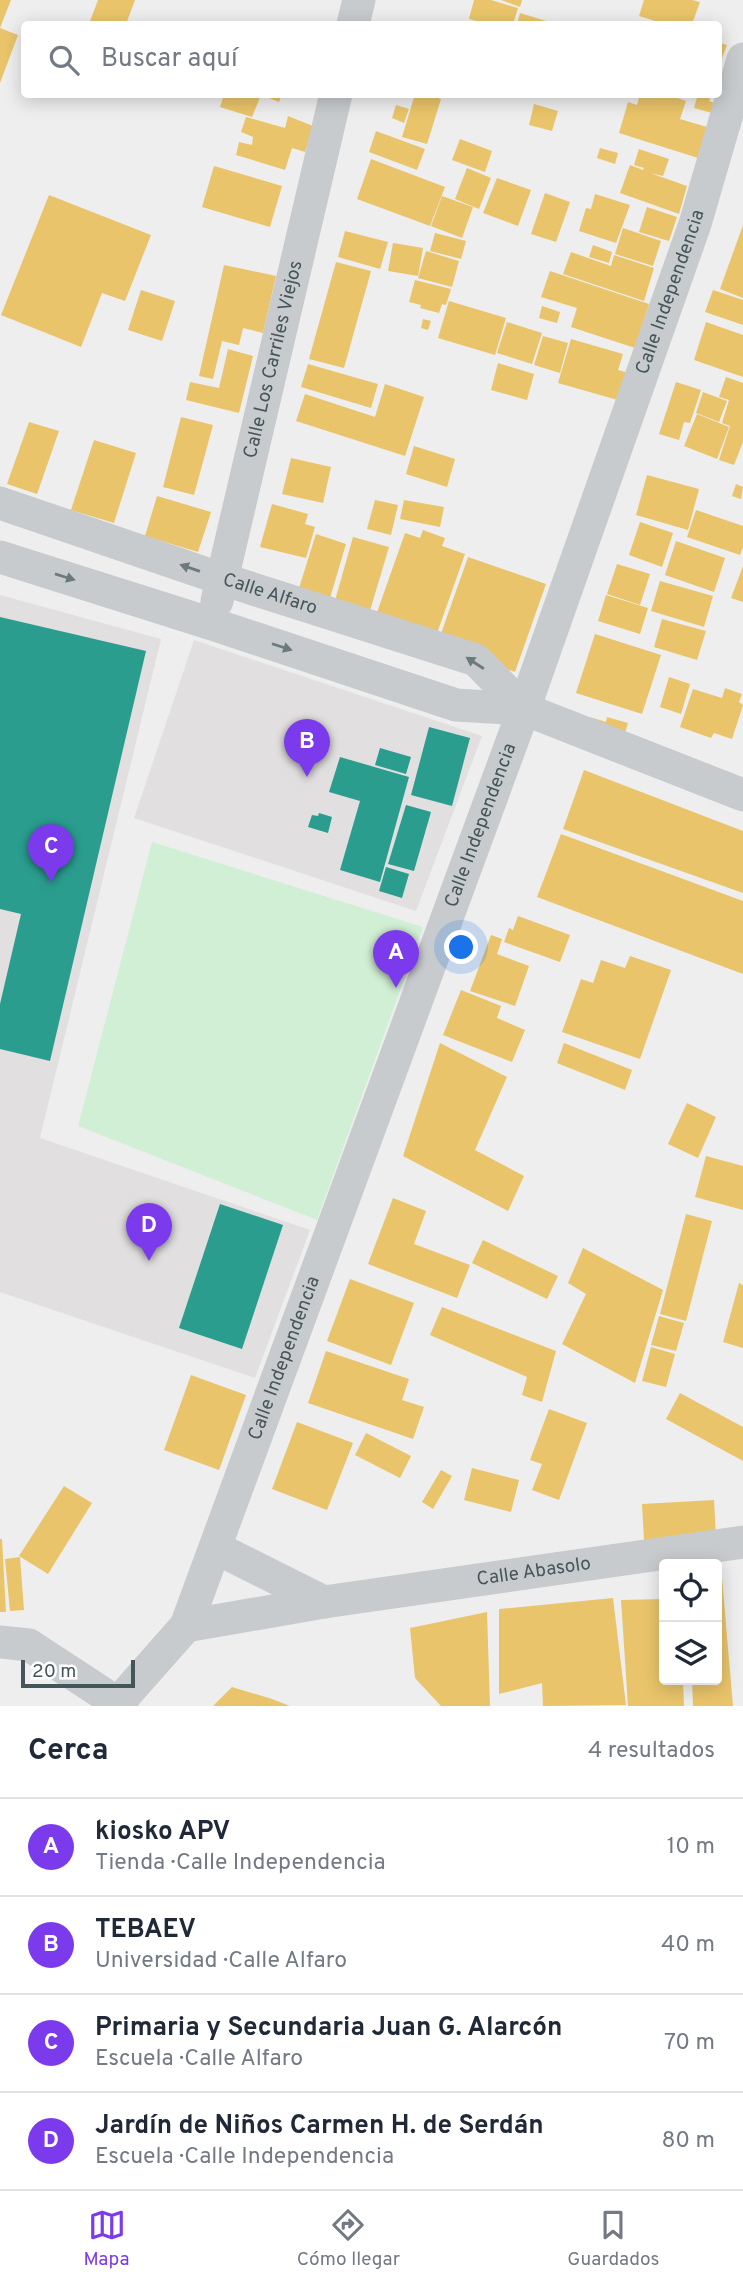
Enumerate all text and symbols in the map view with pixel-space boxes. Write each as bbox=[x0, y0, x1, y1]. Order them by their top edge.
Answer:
search box bbox=[21, 21, 722, 98]
icon: search bbox=[45, 41, 83, 79]
text: Buscar aquí bbox=[101, 43, 238, 76]
street label: Calle Independencia bbox=[631, 207, 711, 378]
street label: Calle Los Carriles Viejos bbox=[239, 258, 309, 461]
one-way arrow bbox=[179, 562, 200, 573]
street label: Calle Alfaro bbox=[220, 568, 320, 621]
one-way arrow bbox=[55, 572, 76, 583]
one-way arrow bbox=[271, 642, 292, 653]
one-way arrow bbox=[465, 657, 485, 670]
pin: B bbox=[284, 719, 330, 777]
street label: Calle Independencia bbox=[440, 740, 522, 911]
pin: C bbox=[28, 824, 74, 882]
pin: A bbox=[373, 930, 419, 988]
your location bbox=[444, 930, 478, 964]
pin: D bbox=[126, 1203, 172, 1261]
street label: Calle Independencia bbox=[243, 1273, 326, 1444]
street label: Calle Abasolo bbox=[475, 1552, 592, 1592]
map controls bbox=[659, 1559, 722, 1685]
button: locate bbox=[659, 1559, 722, 1622]
button: layers bbox=[659, 1622, 722, 1685]
scale bar bbox=[21, 1657, 135, 1689]
text: 20 m bbox=[32, 1660, 76, 1684]
text: Cerca bbox=[28, 1733, 108, 1770]
text: 4 resultados bbox=[588, 1737, 715, 1766]
text: kiosko APV bbox=[95, 1816, 230, 1849]
text: A bbox=[43, 1833, 59, 1862]
text: 10 m bbox=[667, 1833, 715, 1862]
text: Tienda · Calle Independencia bbox=[95, 1849, 386, 1878]
text: TEBAEV bbox=[95, 1914, 196, 1947]
text: B bbox=[43, 1931, 59, 1960]
text: 40 m bbox=[661, 1931, 715, 1960]
text: Universidad · Calle Alfaro bbox=[95, 1947, 347, 1976]
text: Primaria y Secundaria Juan G. Alarcón bbox=[95, 2012, 562, 2045]
text: C bbox=[44, 2029, 58, 2058]
text: 70 m bbox=[664, 2029, 715, 2058]
text: Escuela · Calle Alfaro bbox=[95, 2045, 303, 2074]
text: Jardín de Niños Carmen H. de Serdán bbox=[95, 2110, 544, 2143]
text: D bbox=[43, 2127, 59, 2156]
text: 80 m bbox=[662, 2127, 715, 2156]
text: Escuela · Calle Independencia bbox=[95, 2143, 394, 2172]
tab: Mapa bbox=[84, 2206, 130, 2272]
tab: Cómo llegar bbox=[297, 2206, 400, 2272]
tab: Guardados bbox=[567, 2206, 659, 2272]

